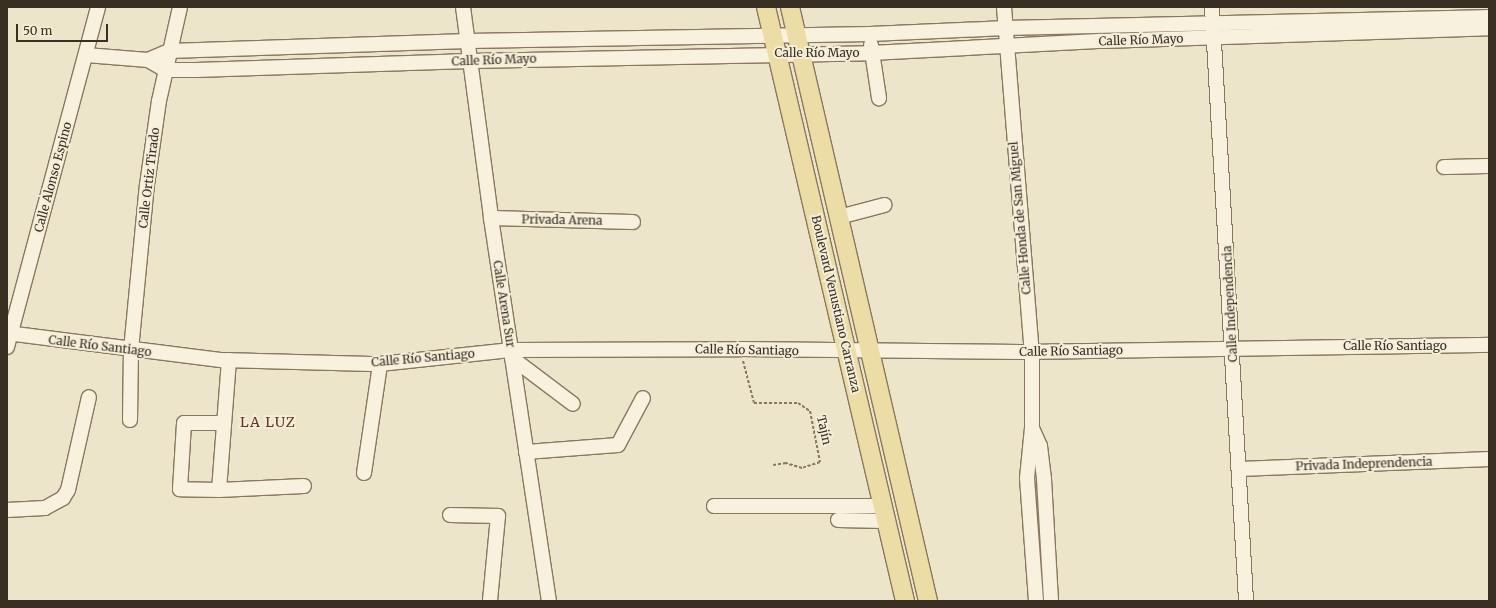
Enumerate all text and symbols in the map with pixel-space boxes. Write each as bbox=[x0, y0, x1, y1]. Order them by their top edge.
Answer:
scale bar bbox=[18, 16, 110, 42]
text: 50 m bbox=[23, 23, 52, 38]
street label: Calle Río Mayo bbox=[1098, 31, 1184, 49]
street label: Calle Río Mayo bbox=[775, 46, 859, 60]
street label: Calle Río Mayo bbox=[451, 51, 537, 69]
street label: Calle Alonso Espino bbox=[31, 120, 75, 234]
street label: Calle Ortiz Tirado bbox=[136, 127, 162, 229]
street label: Calle Honda de San Miguel bbox=[1006, 141, 1034, 295]
street label: Privada Arena bbox=[521, 212, 603, 228]
street label: Boulevard Venustiano Carranza bbox=[809, 214, 863, 394]
street label: Calle Independencia bbox=[1220, 245, 1240, 363]
street label: Calle Arena Sur bbox=[490, 259, 518, 349]
street label: Calle Río Santiago bbox=[48, 333, 152, 359]
street label: Calle Río Santiago bbox=[1343, 339, 1447, 353]
street label: Calle Río Santiago bbox=[695, 342, 799, 358]
street label: Calle Río Santiago bbox=[1019, 343, 1123, 359]
street label: Calle Río Santiago bbox=[371, 346, 475, 370]
district label: LA LUZ bbox=[240, 414, 296, 430]
street label: Tajín bbox=[814, 414, 834, 446]
street label: Privada Indeprendencia bbox=[1295, 454, 1433, 474]

